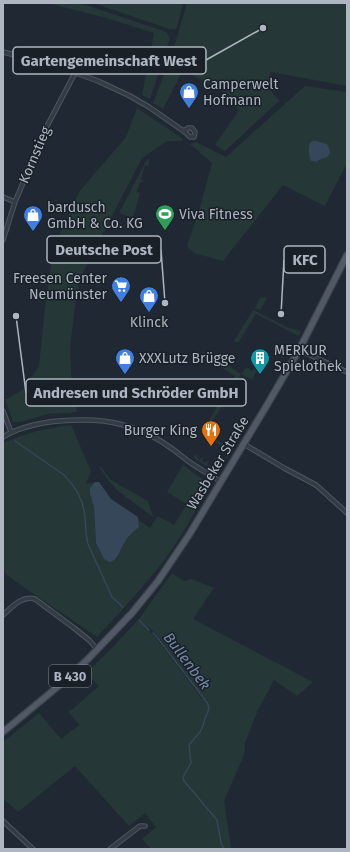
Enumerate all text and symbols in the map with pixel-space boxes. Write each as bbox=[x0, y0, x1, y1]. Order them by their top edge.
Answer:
callout: Gartengemeinschaft West bbox=[13, 47, 206, 74]
text: Gartengemeinschaft West bbox=[21, 52, 197, 70]
place label: Camperwelt Hofmann bbox=[203, 76, 279, 109]
shop icon: Camperwelt Hofmann bbox=[178, 81, 200, 109]
street label: Kornstieg bbox=[15, 123, 55, 186]
place label: bardusch GmbH & Co. KG bbox=[47, 199, 143, 232]
sports icon: Viva Fitness bbox=[154, 203, 176, 231]
shop icon: bardusch GmbH & Co. KG bbox=[22, 204, 44, 232]
place label: Viva Fitness bbox=[179, 206, 253, 223]
callout: Deutsche Post bbox=[47, 236, 161, 263]
text: Deutsche Post bbox=[55, 241, 153, 259]
callout: KFC bbox=[284, 246, 325, 273]
text: KFC bbox=[292, 251, 318, 269]
place label: Freesen Center Neumünster bbox=[13, 270, 108, 303]
supermarket icon: Freesen Center Neumünster bbox=[110, 275, 132, 303]
shop icon: Klinck bbox=[138, 285, 160, 313]
place label: Klinck bbox=[130, 314, 169, 331]
place label: MERKUR Spielothek bbox=[274, 342, 343, 375]
shop icon: XXXLutz Brügge bbox=[114, 347, 136, 375]
building icon: MERKUR Spielothek bbox=[249, 347, 271, 375]
place label: XXXLutz Brügge bbox=[139, 350, 236, 367]
callout: Andresen und Schröder GmbH bbox=[26, 379, 246, 406]
text: Andresen und Schröder GmbH bbox=[33, 384, 238, 402]
street label: Wasbeker Straße bbox=[183, 413, 253, 513]
restaurant icon: Burger King bbox=[200, 419, 222, 447]
place label: Burger King bbox=[124, 422, 198, 439]
water label: Bullenbek bbox=[160, 629, 214, 693]
road number: B 430 bbox=[49, 665, 91, 687]

